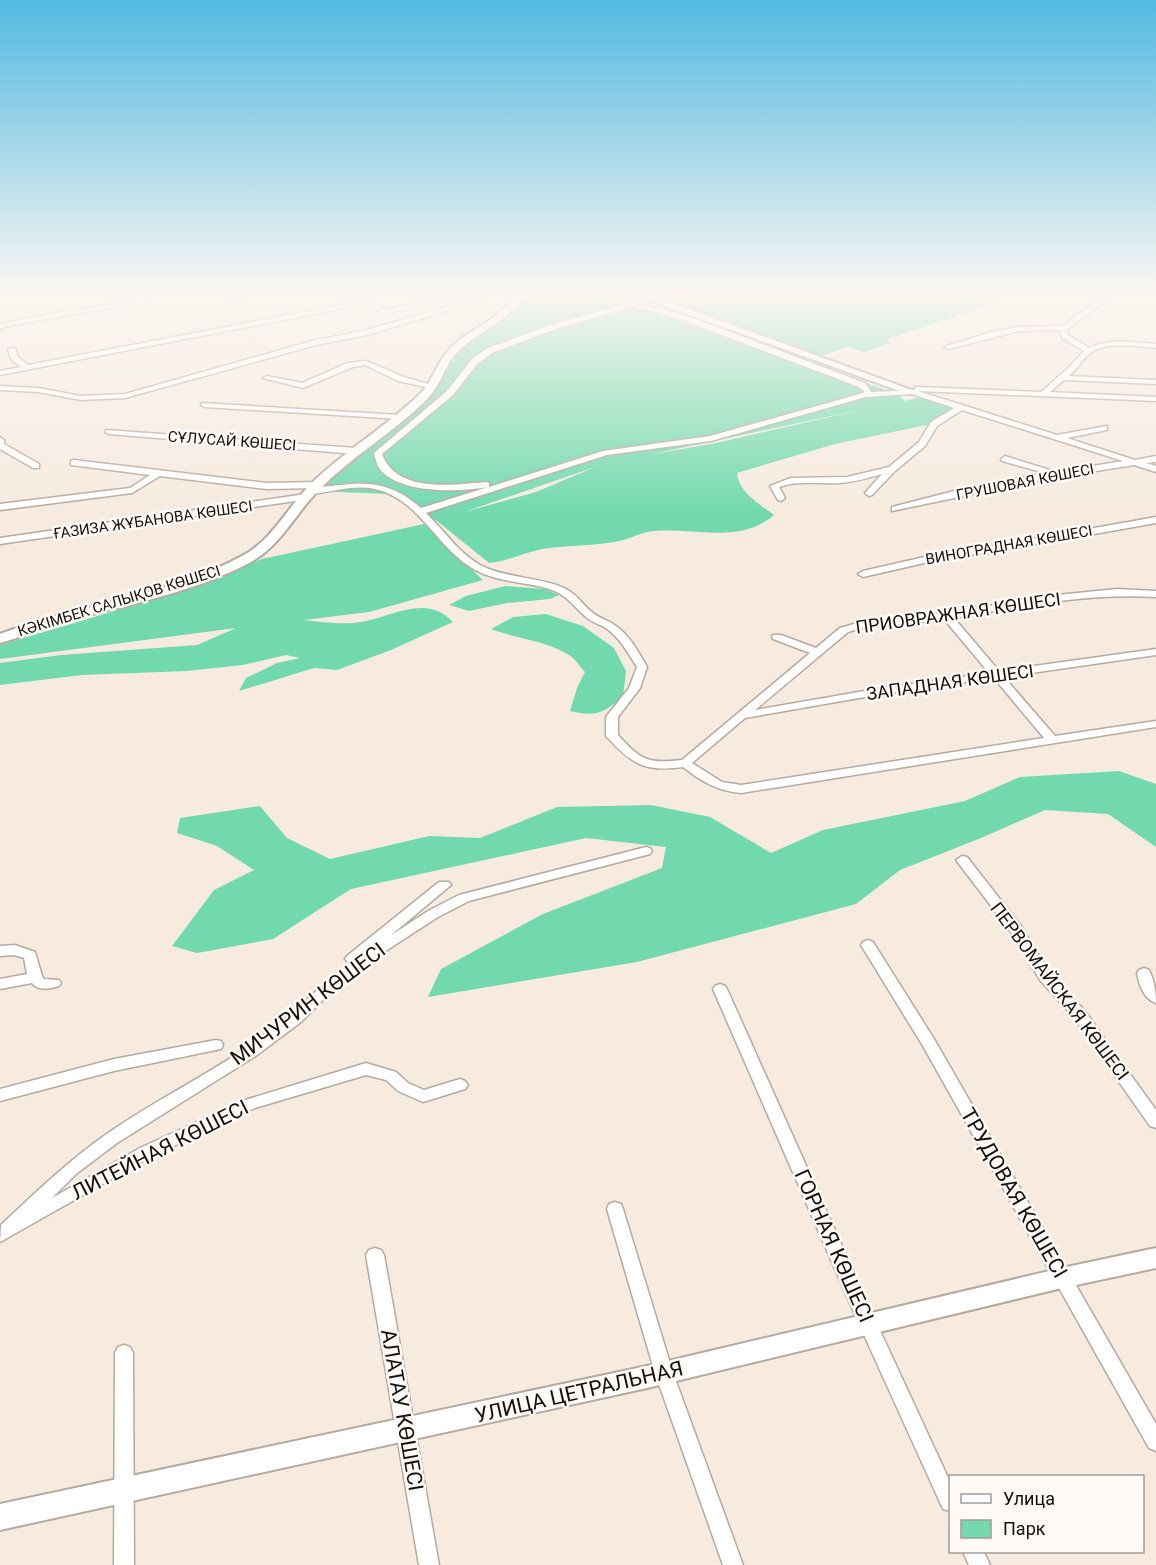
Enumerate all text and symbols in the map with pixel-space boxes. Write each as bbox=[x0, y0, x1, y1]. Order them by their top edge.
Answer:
street label: СҰЛУСАЙ КӨШЕСІ bbox=[167, 428, 297, 454]
street label: ГРУШОВАЯ КӨШЕСІ bbox=[954, 460, 1096, 504]
street label: ҒАЗИЗА ЖҰБАНОВА КӨШЕСІ bbox=[52, 497, 254, 543]
street label: ВИНОГРАДНАЯ КӨШЕСІ bbox=[924, 521, 1094, 569]
street label: КӘКІМБЕК САЛЫҚОВ КӨШЕСІ bbox=[15, 562, 223, 640]
street label: ПРИОВРАЖНАЯ КӨШЕСІ bbox=[854, 588, 1062, 638]
street label: ЗАПАДНАЯ КӨШЕСІ bbox=[865, 660, 1035, 704]
street label: ПЕРВОМАЙСКАЯ КӨШЕСІ bbox=[986, 898, 1134, 1084]
street label: МИЧУРИН КӨШЕСІ bbox=[226, 938, 390, 1070]
street label: ЛИТЕЙНАЯ КӨШЕСІ bbox=[68, 1095, 252, 1205]
street label: ТРУДОВАЯ КӨШЕСІ bbox=[956, 1104, 1072, 1282]
street label: ГОРНАЯ КӨШЕСІ bbox=[790, 1166, 878, 1326]
street label: АЛАТАУ КӨШЕСІ bbox=[376, 1327, 428, 1493]
street label: УЛИЦА ЦЕТРАЛЬНАЯ bbox=[473, 1356, 685, 1428]
legend bbox=[949, 1475, 1144, 1553]
text: Улица bbox=[1003, 1488, 1055, 1509]
text: Парк bbox=[1003, 1518, 1046, 1539]

